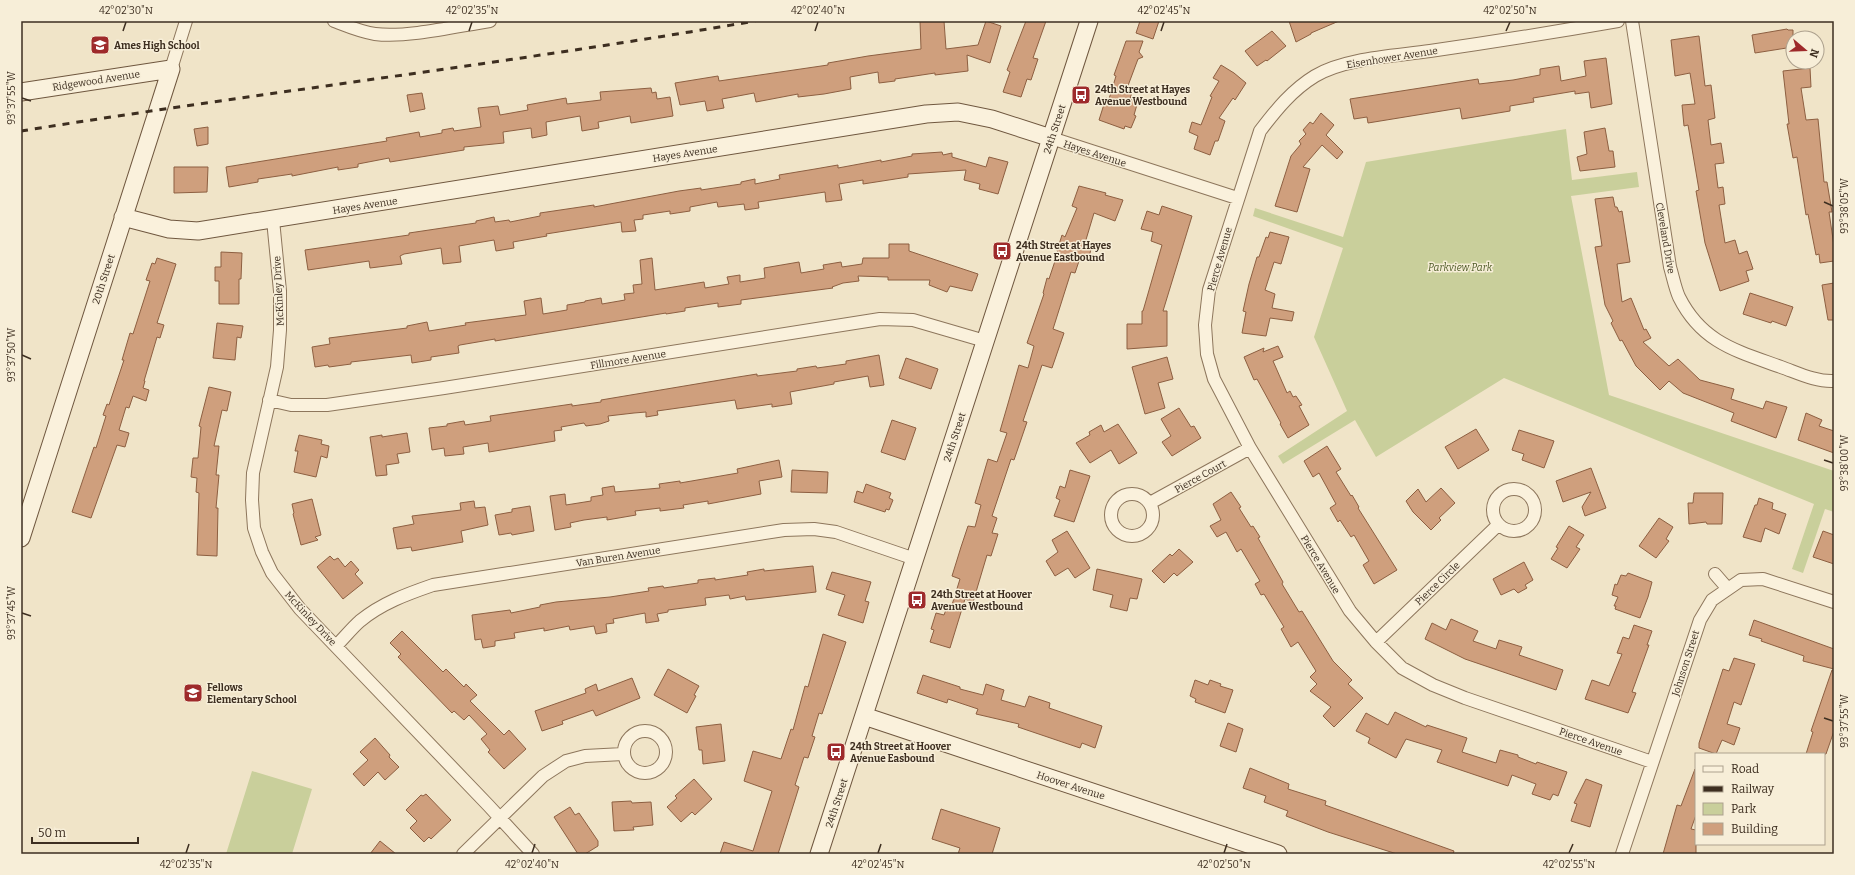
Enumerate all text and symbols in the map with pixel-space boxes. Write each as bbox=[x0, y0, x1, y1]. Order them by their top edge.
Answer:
text: 42°02'30"N bbox=[99, 5, 153, 17]
text: 42°02'35"N bbox=[446, 5, 498, 17]
text: 42°02'40"N bbox=[791, 5, 845, 17]
text: 42°02'45"N bbox=[1138, 5, 1191, 17]
text: 42°02'50"N bbox=[1483, 5, 1537, 17]
north arrow bbox=[1785, 30, 1825, 70]
school or university icon: Ames High School bbox=[89, 34, 111, 56]
place label: Ames High School bbox=[114, 40, 200, 52]
street label: Eisenhower Avenue bbox=[1346, 45, 1439, 71]
text: N bbox=[1806, 47, 1822, 60]
street label: Ridgewood Avenue bbox=[52, 68, 141, 94]
text: 93°37'55"W bbox=[6, 70, 18, 125]
bus stop icon: 24th Street at Hayes Avenue Westbound bbox=[1070, 84, 1092, 106]
place label: 24th Street at Hayes Avenue Westbound bbox=[1095, 84, 1190, 108]
street label: 24th Street bbox=[1041, 103, 1069, 156]
street label: Hayes Avenue bbox=[1062, 138, 1128, 170]
street label: Hayes Avenue bbox=[652, 143, 718, 165]
text: 93°38'05"W bbox=[1839, 178, 1851, 234]
street label: Hayes Avenue bbox=[332, 195, 398, 217]
street label: Cleveland Drive bbox=[1653, 202, 1677, 275]
street label: Pierce Avenue bbox=[1205, 226, 1235, 293]
bus stop icon: 24th Street at Hayes Avenue Eastbound bbox=[991, 240, 1013, 262]
place label: 24th Street at Hayes Avenue Eastbound bbox=[1016, 240, 1111, 264]
street label: 20th Street bbox=[90, 252, 118, 306]
street label: McKinley Drive bbox=[271, 256, 287, 326]
park label: Parkview Park bbox=[1428, 262, 1493, 274]
text: 93°37'50"W bbox=[6, 327, 18, 382]
street label: Fillmore Avenue bbox=[590, 348, 667, 372]
street label: 24th Street bbox=[941, 411, 969, 464]
text: 93°38'00"W bbox=[1839, 434, 1851, 491]
street label: Pierce Court bbox=[1173, 458, 1229, 496]
street label: Pierce Avenue bbox=[1298, 533, 1342, 596]
street label: Van Buren Avenue bbox=[575, 544, 661, 570]
street label: Pierce Circle bbox=[1413, 559, 1463, 608]
text: 93°37'45"W bbox=[6, 585, 18, 640]
street label: McKinley Drive bbox=[282, 589, 339, 648]
bus stop icon: 24th Street at Hoover Avenue Westbound bbox=[906, 589, 928, 611]
place label: 24th Street at Hoover Avenue Westbound bbox=[931, 589, 1032, 613]
street label: Johnson Street bbox=[1669, 628, 1702, 699]
school or university icon: Fellows Elementary School bbox=[182, 682, 204, 704]
place label: Fellows Elementary School bbox=[207, 682, 297, 706]
text: 93°37'55"W bbox=[1839, 693, 1851, 748]
street label: Pierce Avenue bbox=[1557, 726, 1624, 758]
bus stop icon: 24th Street at Hoover Avenue Easbound bbox=[825, 741, 847, 763]
place label: 24th Street at Hoover Avenue Easbound bbox=[850, 741, 951, 765]
legend bbox=[1695, 753, 1825, 845]
text: Road bbox=[1731, 762, 1759, 776]
street label: Hoover Avenue bbox=[1035, 769, 1106, 803]
street label: 24th Street bbox=[823, 777, 851, 830]
text: Railway bbox=[1731, 782, 1775, 796]
text: Park bbox=[1731, 802, 1757, 816]
scale bar bbox=[32, 819, 138, 845]
text: Building bbox=[1731, 822, 1778, 836]
text: 50 m bbox=[38, 826, 67, 840]
text: 42°02'35"N bbox=[160, 859, 212, 871]
text: 42°02'40"N bbox=[505, 859, 559, 871]
text: 42°02'45"N bbox=[852, 859, 905, 871]
text: 42°02'50"N bbox=[1197, 859, 1251, 871]
text: 42°02'55"N bbox=[1543, 859, 1595, 871]

